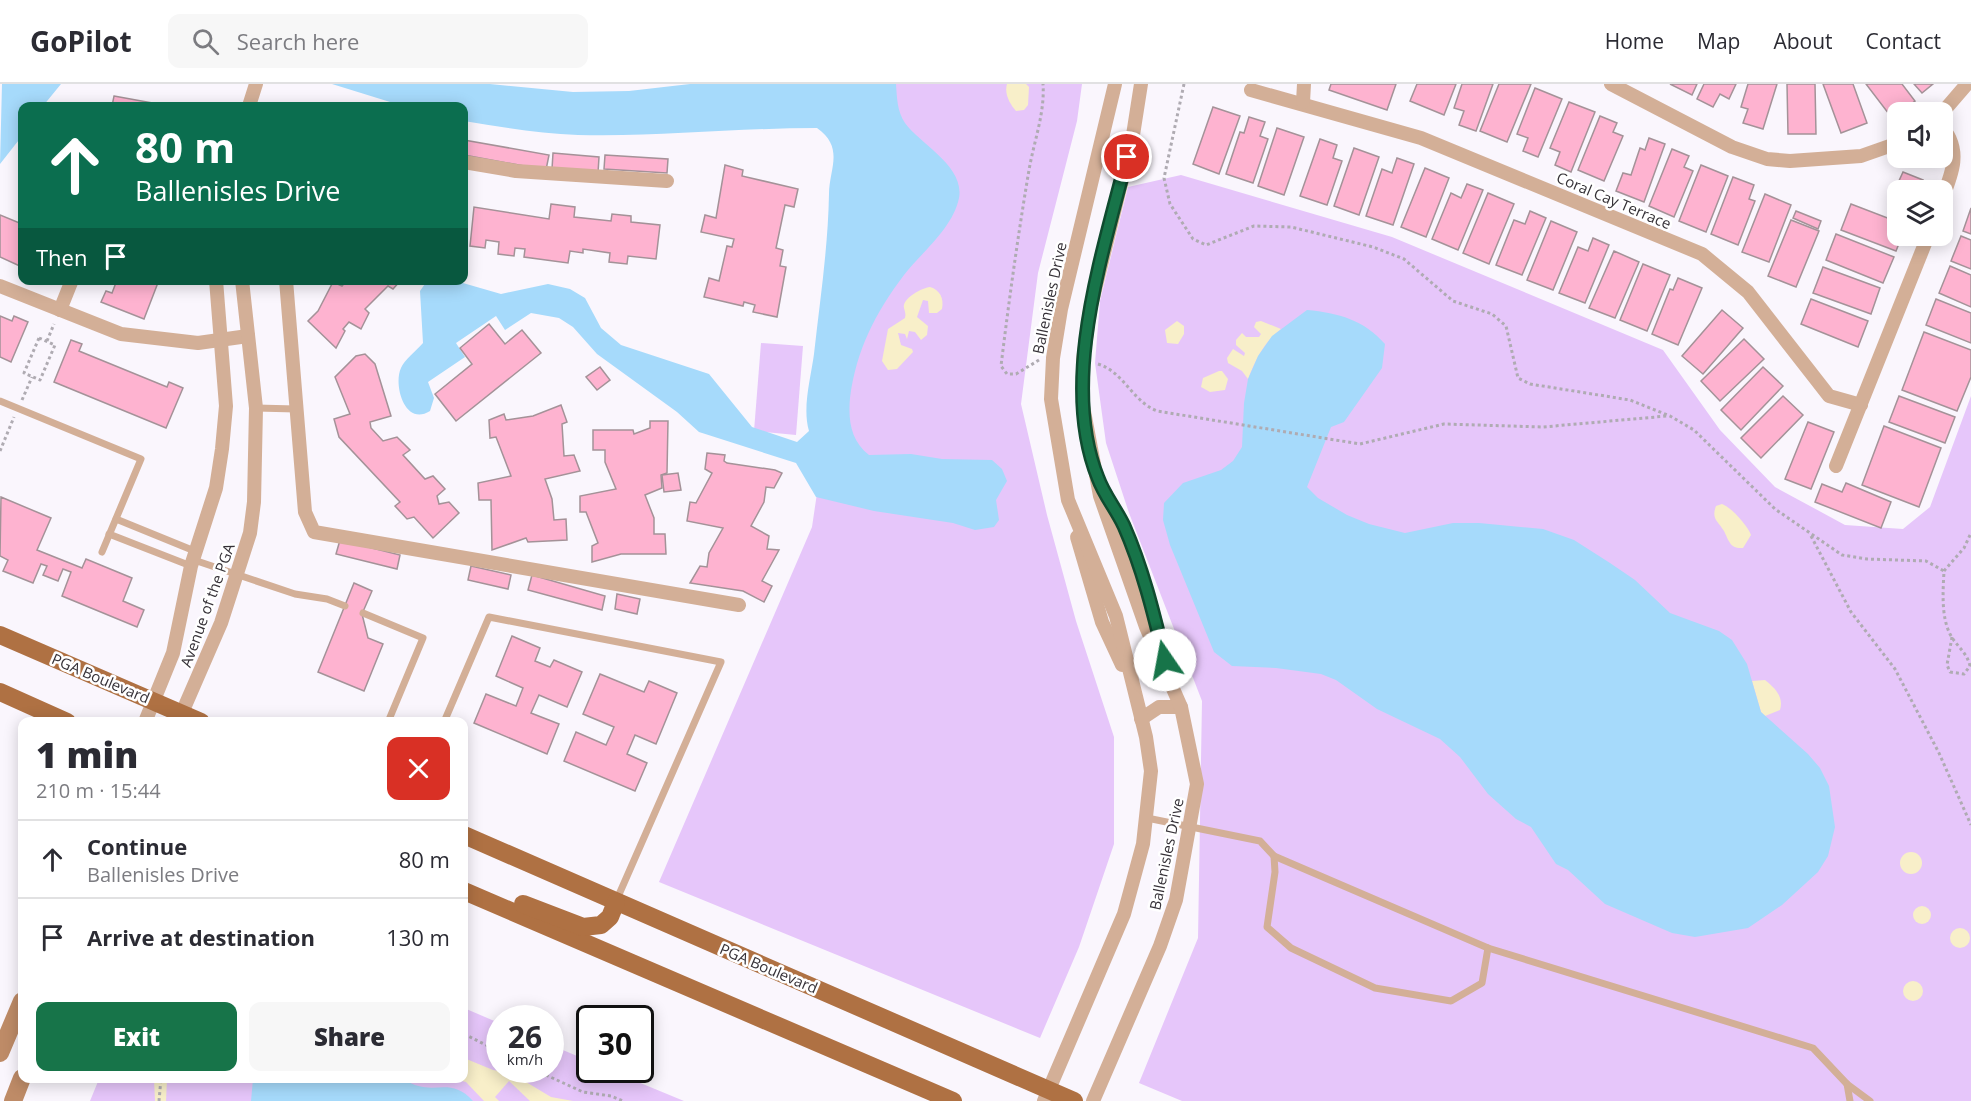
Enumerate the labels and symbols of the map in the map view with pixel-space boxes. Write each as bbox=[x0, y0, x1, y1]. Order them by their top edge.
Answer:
pin bbox=[1101, 131, 1152, 182]
street label: Coral Cay Terrace bbox=[1554, 167, 1674, 233]
street label: Ballenisles Drive bbox=[1027, 240, 1071, 356]
street label: Avenue of the PGA bbox=[175, 540, 239, 670]
position arrow bbox=[1133, 628, 1197, 692]
street label: PGA Boulevard bbox=[49, 648, 153, 708]
street label: Ballenisles Drive bbox=[1144, 796, 1188, 912]
street label: PGA Boulevard bbox=[717, 938, 821, 998]
speed limit sign: 30 bbox=[576, 1005, 654, 1083]

